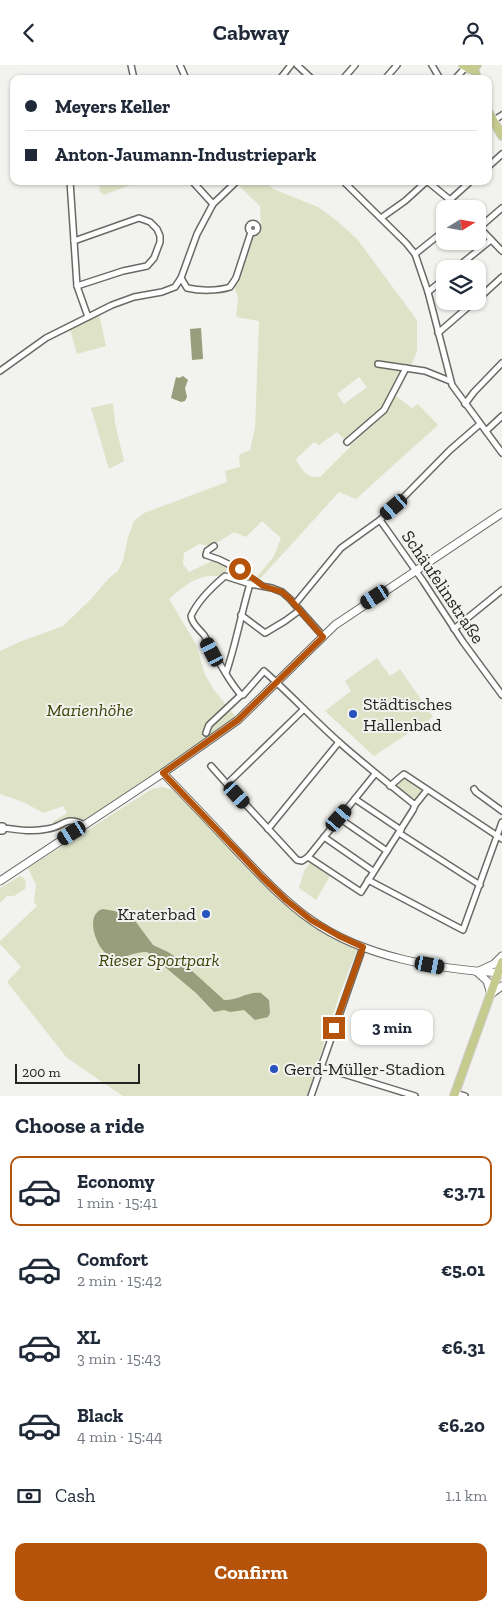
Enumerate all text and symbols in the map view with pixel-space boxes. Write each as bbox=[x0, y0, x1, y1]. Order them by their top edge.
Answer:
icon: back bbox=[15, 19, 43, 47]
text: Cabway bbox=[213, 19, 289, 46]
icon: person bbox=[459, 19, 487, 47]
text: Meyers Keller bbox=[55, 95, 170, 118]
text: Anton-Jaumann-Industriepark bbox=[55, 143, 316, 166]
north arrow bbox=[436, 200, 486, 250]
map controls bbox=[436, 200, 486, 310]
button: layers bbox=[436, 260, 486, 310]
car bbox=[377, 491, 410, 523]
street label: Schäufelinstraße bbox=[397, 526, 489, 648]
route start bbox=[229, 558, 251, 580]
car bbox=[358, 583, 391, 611]
car bbox=[198, 635, 225, 669]
place label: Städtisches Hallenbad bbox=[363, 693, 452, 736]
park label: Marienhöhe bbox=[47, 699, 134, 721]
marker: Städtisches Hallenbad bbox=[347, 708, 359, 720]
car bbox=[221, 779, 252, 811]
car bbox=[323, 802, 354, 834]
car bbox=[55, 819, 88, 847]
place label: Kraterbad bbox=[117, 903, 196, 925]
marker: Kraterbad bbox=[200, 908, 212, 920]
park label: Rieser Sportpark bbox=[99, 949, 220, 971]
car bbox=[413, 955, 446, 975]
callout: 3 min bbox=[352, 1011, 434, 1045]
route end bbox=[323, 1017, 345, 1039]
text: 3 min bbox=[372, 1018, 412, 1037]
place label: Gerd-Müller-Stadion bbox=[284, 1058, 445, 1080]
scale bar bbox=[15, 1061, 140, 1084]
marker: Gerd-Müller-Stadion bbox=[268, 1063, 280, 1075]
text: 200 m bbox=[22, 1064, 61, 1081]
text: Choose a ride bbox=[15, 1112, 145, 1139]
icon: car bbox=[17, 1169, 62, 1214]
text: Economy bbox=[77, 1170, 155, 1193]
text: €3.71 bbox=[443, 1180, 485, 1203]
text: 1 min · 15:41 bbox=[77, 1193, 158, 1212]
icon: car bbox=[17, 1247, 62, 1292]
text: Comfort bbox=[77, 1248, 148, 1271]
text: €5.01 bbox=[441, 1258, 485, 1281]
text: 2 min · 15:42 bbox=[77, 1271, 162, 1290]
icon: car bbox=[17, 1325, 62, 1370]
text: XL bbox=[77, 1326, 100, 1349]
text: €6.31 bbox=[441, 1336, 485, 1359]
text: 3 min · 15:43 bbox=[77, 1349, 161, 1368]
icon: car bbox=[17, 1403, 62, 1448]
text: Black bbox=[77, 1404, 123, 1427]
text: €6.20 bbox=[438, 1414, 485, 1437]
text: 4 min · 15:44 bbox=[77, 1427, 163, 1446]
icon: cash bbox=[15, 1482, 43, 1510]
text: Cash bbox=[55, 1484, 95, 1507]
text: 1.1 km bbox=[446, 1486, 487, 1505]
button: Confirm bbox=[15, 1543, 487, 1601]

